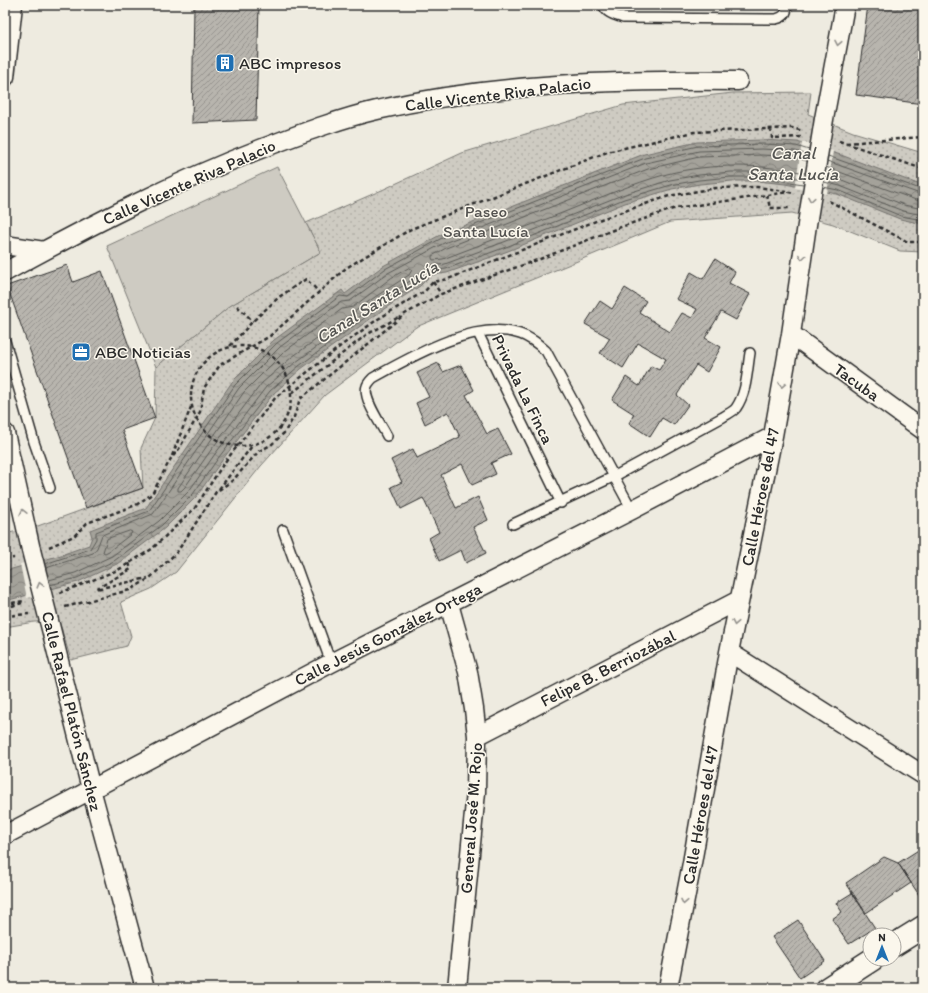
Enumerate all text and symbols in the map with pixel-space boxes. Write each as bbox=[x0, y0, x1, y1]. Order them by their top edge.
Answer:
one-way arrow bbox=[834, 40, 843, 46]
building icon: ABC impresos bbox=[214, 52, 236, 74]
place label: ABC impresos bbox=[239, 53, 341, 73]
street label: Calle Vicente Riva Palacio bbox=[404, 73, 592, 115]
street label: Calle Vicente Riva Palacio bbox=[99, 135, 279, 229]
water label: Canal Santa Lucía bbox=[748, 142, 839, 185]
one-way arrow bbox=[807, 196, 816, 202]
park label: Paseo Santa Lucía bbox=[443, 201, 529, 241]
one-way arrow bbox=[798, 254, 807, 260]
water label: Canal Santa Lucía bbox=[312, 255, 443, 348]
street label: Privada La Finca bbox=[488, 331, 558, 447]
office icon: ABC Noticias bbox=[70, 341, 92, 363]
place label: ABC Noticias bbox=[95, 342, 191, 362]
street label: Tacuba bbox=[830, 359, 884, 405]
one-way arrow bbox=[778, 382, 787, 389]
street label: Calle Héroes del 47 bbox=[737, 426, 783, 568]
one-way arrow bbox=[19, 508, 27, 515]
street label: Calle Jesús González Ortega bbox=[291, 578, 485, 690]
one-way arrow bbox=[36, 582, 45, 589]
street label: Calle Rafael Platón Sánchez bbox=[38, 609, 107, 813]
one-way arrow bbox=[731, 620, 739, 626]
street label: Felipe B. Berriozábal bbox=[537, 625, 679, 711]
street label: General José M. Rojo bbox=[456, 742, 486, 894]
street label: Calle Héroes del 47 bbox=[678, 744, 722, 886]
one-way arrow bbox=[680, 899, 689, 905]
north arrow bbox=[862, 927, 902, 967]
text: N bbox=[878, 931, 886, 944]

